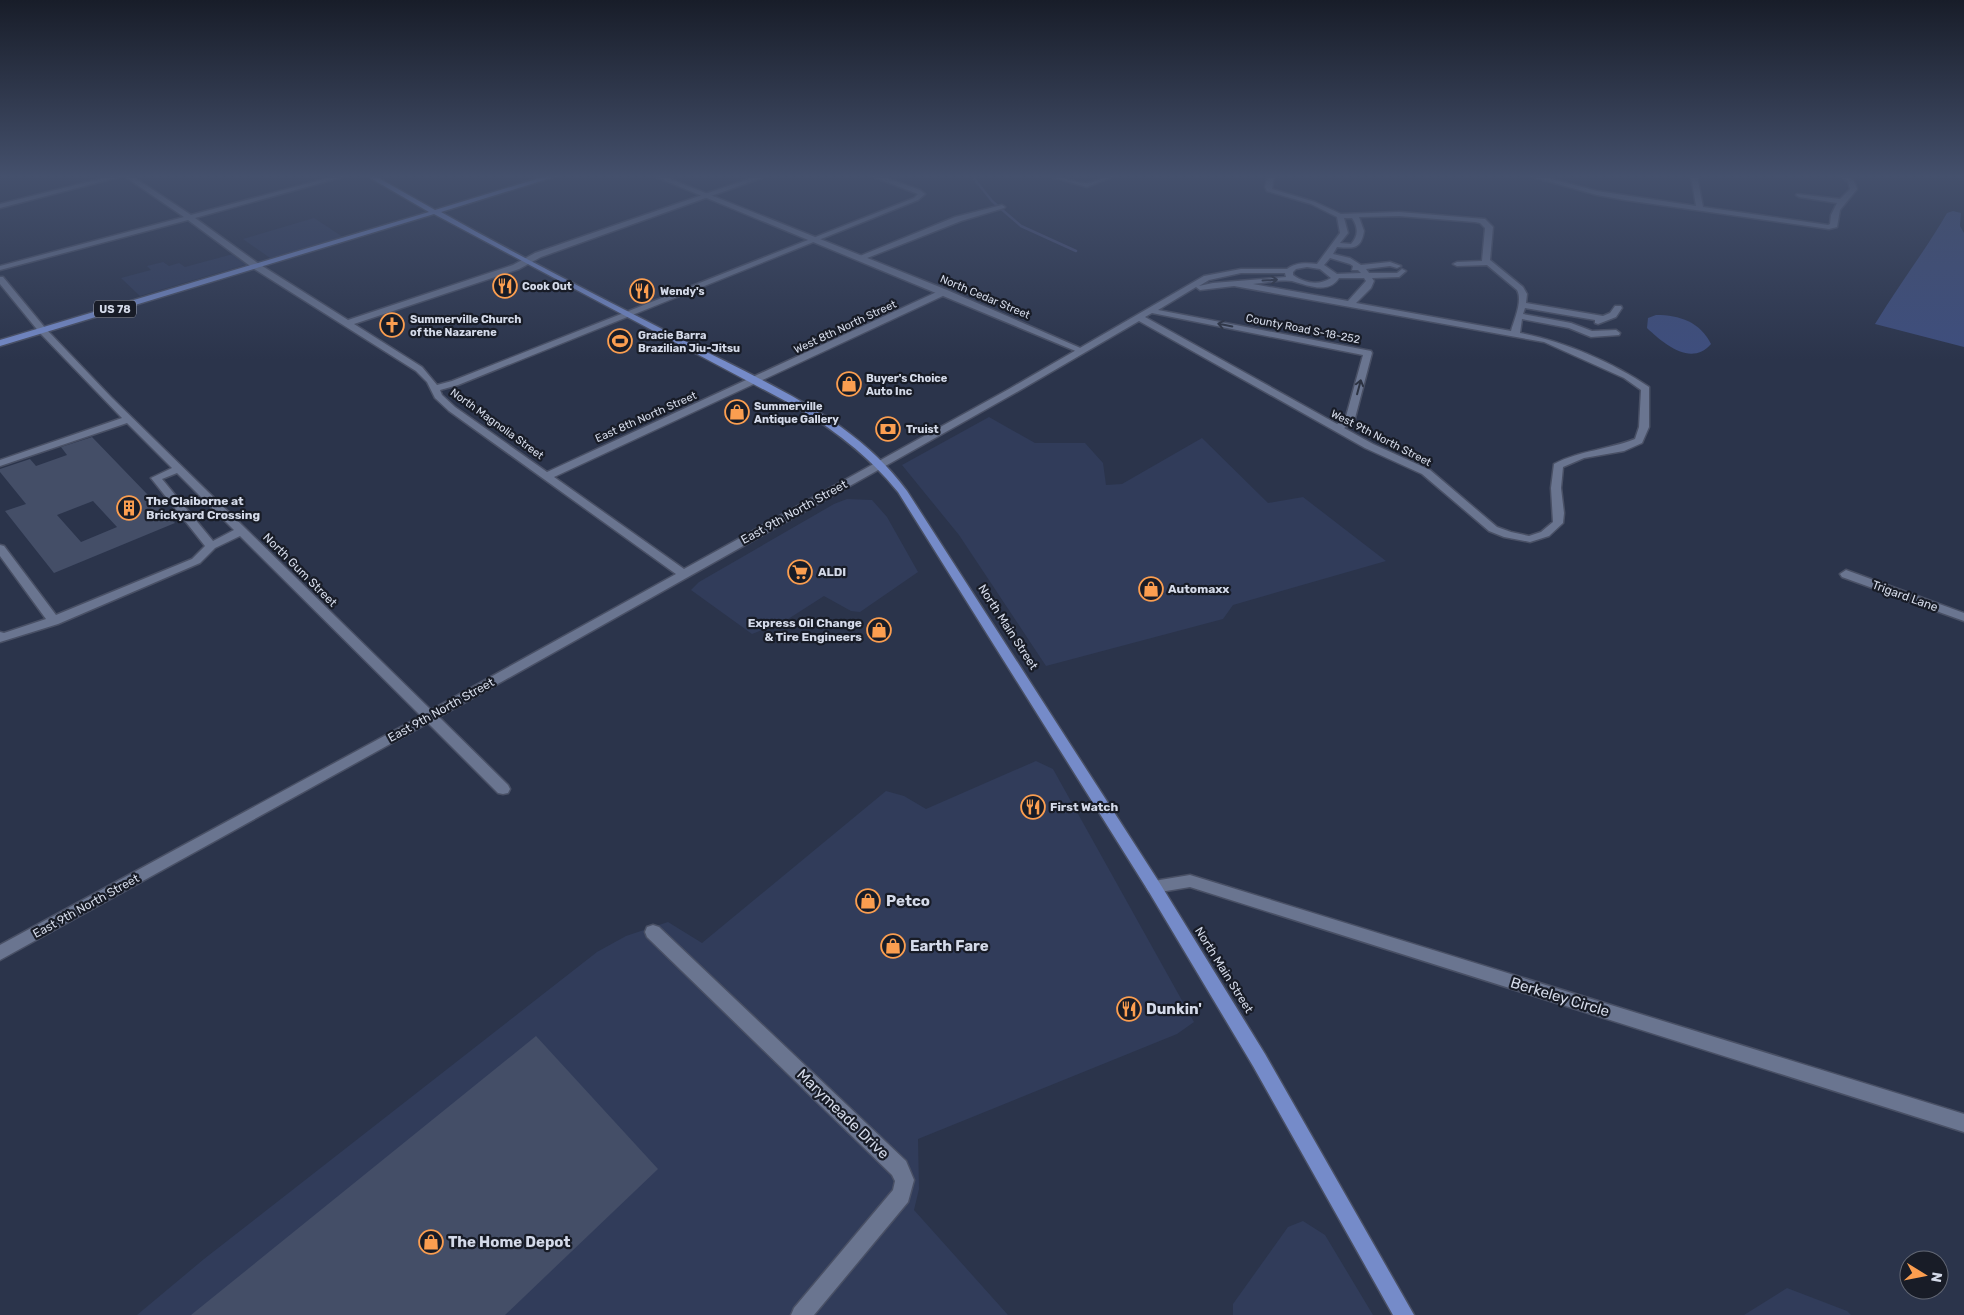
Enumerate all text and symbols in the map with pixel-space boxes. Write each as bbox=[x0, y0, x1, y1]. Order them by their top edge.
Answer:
street label: North Cedar Street bbox=[938, 272, 1033, 322]
restaurant icon: Cook Out bbox=[492, 273, 518, 299]
one-way arrow bbox=[1262, 275, 1278, 285]
restaurant icon: Wendy's bbox=[629, 278, 655, 304]
place label: Cook Out bbox=[522, 280, 572, 293]
place label: Wendy's bbox=[660, 285, 705, 298]
street label: West 8th North Street bbox=[792, 297, 899, 356]
road number: US 78 bbox=[94, 300, 136, 318]
church icon: Summerville Church of the Nazarene bbox=[379, 312, 405, 338]
street label: County Road S-18-252 bbox=[1245, 312, 1361, 346]
place label: Summerville Church of the Nazarene bbox=[410, 313, 521, 339]
one-way arrow bbox=[1217, 320, 1233, 330]
sports icon: Gracie Barra Brazilian Jiu-Jitsu bbox=[607, 328, 633, 354]
place label: Gracie Barra Brazilian Jiu-Jitsu bbox=[638, 329, 740, 355]
shop icon: Buyer's Choice Auto Inc bbox=[836, 371, 862, 397]
place label: Buyer's Choice Auto Inc bbox=[866, 372, 948, 398]
one-way arrow bbox=[1354, 379, 1364, 395]
street label: North Magnolia Street bbox=[448, 386, 547, 463]
street label: East 8th North Street bbox=[593, 388, 699, 445]
shop icon: Summerville Antique Gallery bbox=[724, 399, 750, 425]
place label: Summerville Antique Gallery bbox=[754, 400, 839, 426]
street label: West 9th North Street bbox=[1329, 407, 1434, 469]
bank icon: Truist bbox=[875, 416, 901, 442]
place label: Truist bbox=[906, 423, 939, 436]
street label: East 9th North Street bbox=[739, 477, 850, 547]
place label: The Claiborne at Brickyard Crossing bbox=[146, 494, 260, 522]
building icon: The Claiborne at Brickyard Crossing bbox=[116, 495, 142, 521]
street label: North Gum Street bbox=[260, 530, 340, 610]
supermarket icon: ALDI bbox=[787, 559, 813, 585]
place label: ALDI bbox=[818, 565, 846, 579]
shop icon: Automaxx bbox=[1138, 576, 1164, 602]
street label: Trigard Lane bbox=[1870, 578, 1940, 614]
street label: North Main Street bbox=[975, 582, 1041, 672]
place label: Automaxx bbox=[1168, 582, 1229, 596]
place label: Express Oil Change & Tire Engineers bbox=[748, 616, 862, 644]
shop icon: Express Oil Change & Tire Engineers bbox=[866, 617, 892, 643]
street label: East 9th North Street bbox=[386, 675, 497, 745]
restaurant icon: First Watch bbox=[1020, 794, 1046, 820]
place label: First Watch bbox=[1050, 800, 1118, 814]
street label: East 9th North Street bbox=[31, 871, 142, 941]
shop icon: Petco bbox=[855, 888, 881, 914]
place label: Petco bbox=[886, 892, 930, 910]
street label: North Main Street bbox=[1192, 924, 1256, 1016]
shop icon: Earth Fare bbox=[880, 933, 906, 959]
place label: Earth Fare bbox=[910, 937, 989, 955]
street label: Berkeley Circle bbox=[1508, 973, 1612, 1021]
restaurant icon: Dunkin' bbox=[1116, 996, 1142, 1022]
place label: Dunkin' bbox=[1146, 1000, 1202, 1018]
street label: Marymeade Drive bbox=[793, 1065, 893, 1163]
shop icon: The Home Depot bbox=[418, 1229, 444, 1255]
place label: The Home Depot bbox=[448, 1233, 571, 1251]
north arrow bbox=[1899, 1250, 1949, 1300]
text: N bbox=[1927, 1271, 1946, 1284]

